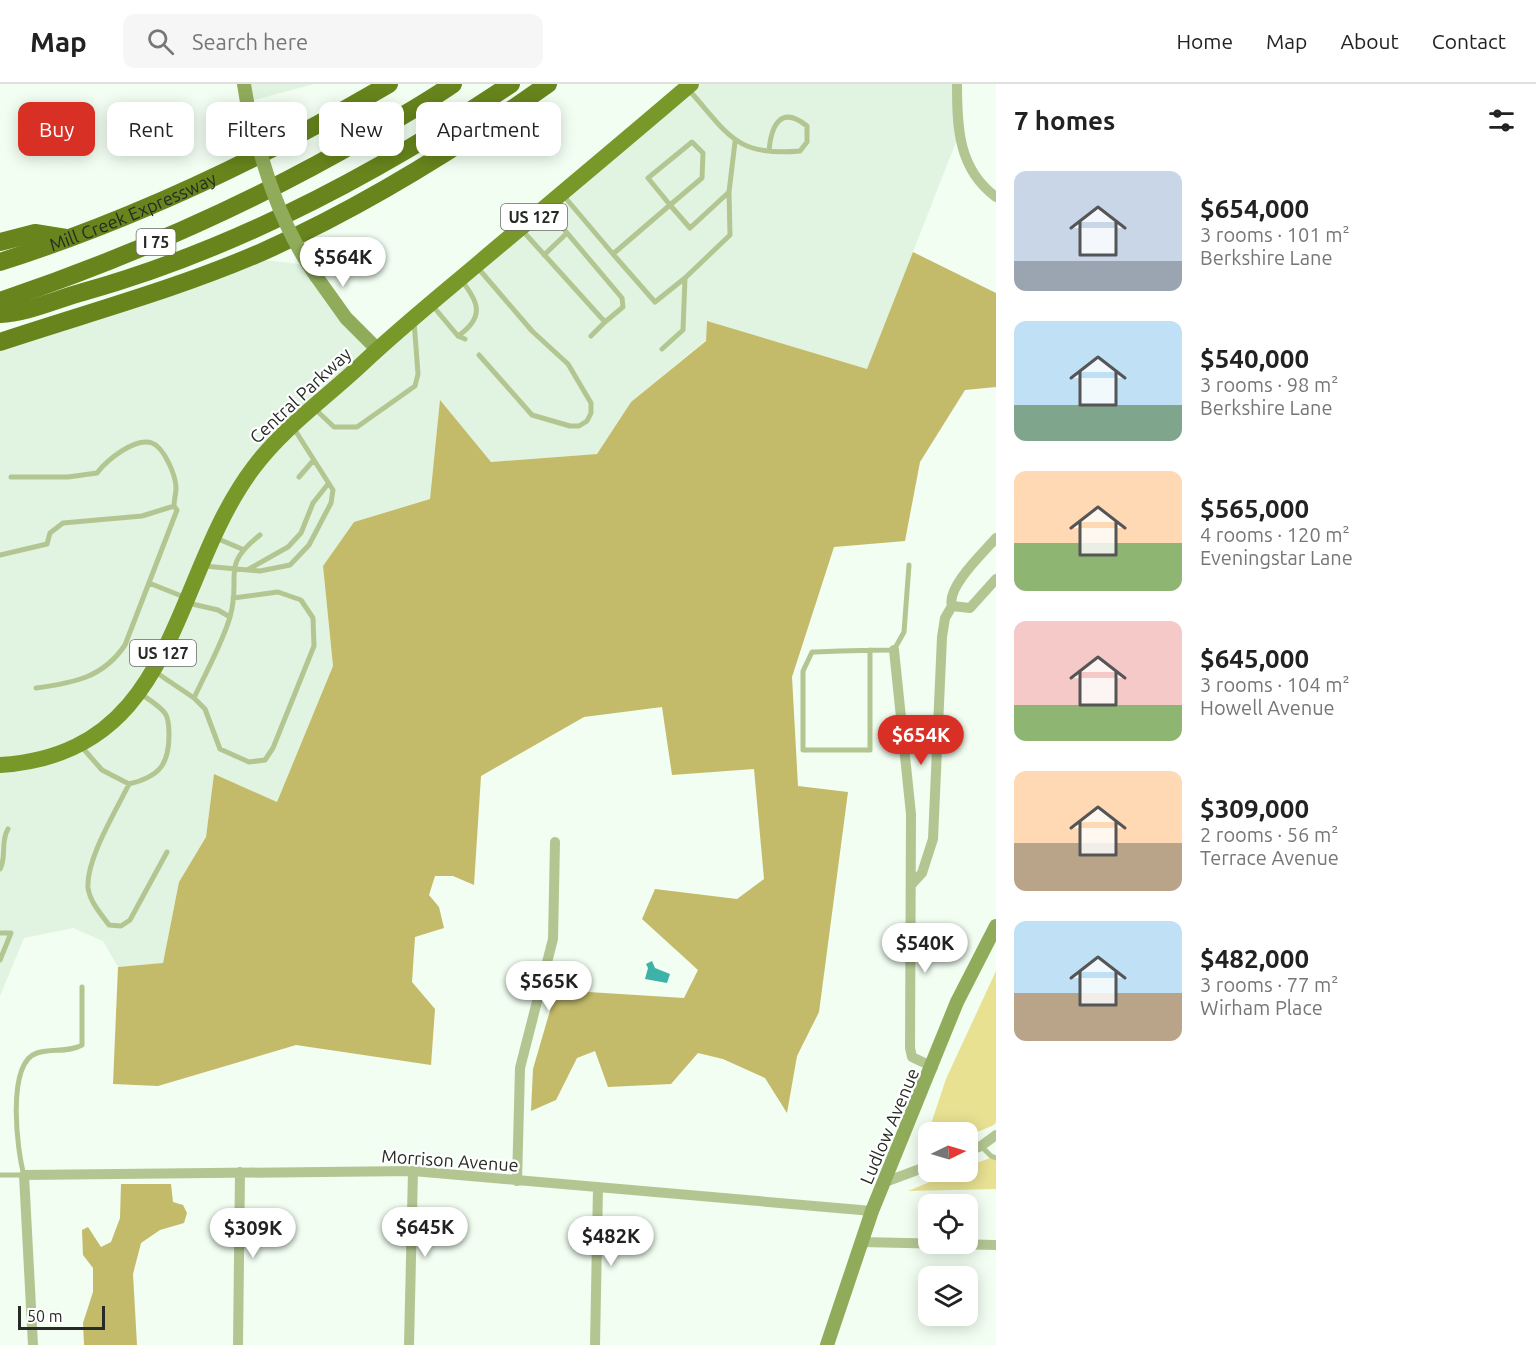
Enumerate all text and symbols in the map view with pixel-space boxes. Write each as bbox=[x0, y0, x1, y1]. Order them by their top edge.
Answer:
search box bbox=[123, 14, 543, 68]
icon: search bbox=[144, 25, 177, 58]
text: Map bbox=[30, 26, 87, 57]
text: Search here bbox=[192, 29, 308, 54]
text: Home bbox=[1176, 29, 1233, 53]
text: Map bbox=[1266, 29, 1307, 53]
text: About bbox=[1340, 29, 1399, 53]
text: Contact bbox=[1432, 29, 1506, 53]
chip: Buy bbox=[18, 102, 95, 156]
chip: Rent bbox=[107, 102, 194, 156]
chip: Filters bbox=[206, 102, 307, 156]
chip: New bbox=[319, 102, 404, 156]
chip: Apartment bbox=[416, 102, 561, 156]
icon: filters bbox=[1485, 104, 1518, 137]
text: 7 homes bbox=[1014, 106, 1115, 135]
street label: Mill Creek Expressway bbox=[46, 167, 219, 255]
text: $654,000 bbox=[1200, 194, 1309, 223]
icon: home bbox=[1062, 195, 1134, 267]
road number: US 127 bbox=[501, 204, 567, 230]
text: 3 rooms · 101 m² bbox=[1200, 223, 1350, 246]
road number: I 75 bbox=[136, 229, 176, 255]
pin: $564K bbox=[301, 237, 385, 288]
text: $564K bbox=[314, 245, 372, 268]
text: Berkshire Lane bbox=[1200, 246, 1333, 269]
street label: Central Parkway bbox=[245, 343, 355, 447]
text: $540,000 bbox=[1200, 344, 1309, 373]
icon: home bbox=[1062, 345, 1134, 417]
text: 3 rooms · 98 m² bbox=[1200, 373, 1338, 396]
text: Berkshire Lane bbox=[1200, 396, 1333, 419]
text: $565,000 bbox=[1200, 494, 1309, 523]
icon: home bbox=[1062, 495, 1134, 567]
text: 4 rooms · 120 m² bbox=[1200, 523, 1350, 546]
text: Eveningstar Lane bbox=[1200, 546, 1353, 569]
road number: US 127 bbox=[130, 640, 196, 666]
text: $645,000 bbox=[1200, 644, 1309, 673]
icon: home bbox=[1062, 645, 1134, 717]
text: 3 rooms · 104 m² bbox=[1200, 673, 1350, 696]
text: Howell Avenue bbox=[1200, 696, 1335, 719]
pin: $654K bbox=[879, 715, 963, 766]
text: $654K bbox=[892, 723, 950, 746]
text: $309,000 bbox=[1200, 794, 1309, 823]
icon: home bbox=[1062, 795, 1134, 867]
text: 2 rooms · 56 m² bbox=[1200, 823, 1338, 846]
text: Terrace Avenue bbox=[1200, 846, 1339, 869]
pin: $540K bbox=[883, 923, 967, 974]
text: $540K bbox=[896, 931, 954, 954]
text: $482,000 bbox=[1200, 944, 1309, 973]
icon: home bbox=[1062, 945, 1134, 1017]
pin: $565K bbox=[507, 961, 591, 1012]
text: $565K bbox=[520, 969, 578, 992]
text: 3 rooms · 77 m² bbox=[1200, 973, 1338, 996]
text: Wirham Place bbox=[1200, 996, 1323, 1019]
street label: Ludlow Avenue bbox=[856, 1065, 922, 1187]
north arrow bbox=[918, 1122, 978, 1182]
map controls bbox=[918, 1122, 978, 1326]
street label: Morrison Avenue bbox=[381, 1145, 519, 1175]
button: locate bbox=[918, 1194, 978, 1254]
pin: $645K bbox=[383, 1207, 467, 1258]
pin: $309K bbox=[211, 1208, 295, 1259]
text: $645K bbox=[396, 1215, 454, 1238]
text: $309K bbox=[224, 1216, 282, 1239]
pin: $482K bbox=[569, 1216, 653, 1267]
text: $482K bbox=[582, 1224, 640, 1247]
button: layers bbox=[918, 1266, 978, 1326]
scale bar bbox=[18, 1303, 105, 1330]
text: 50 m bbox=[27, 1307, 63, 1325]

